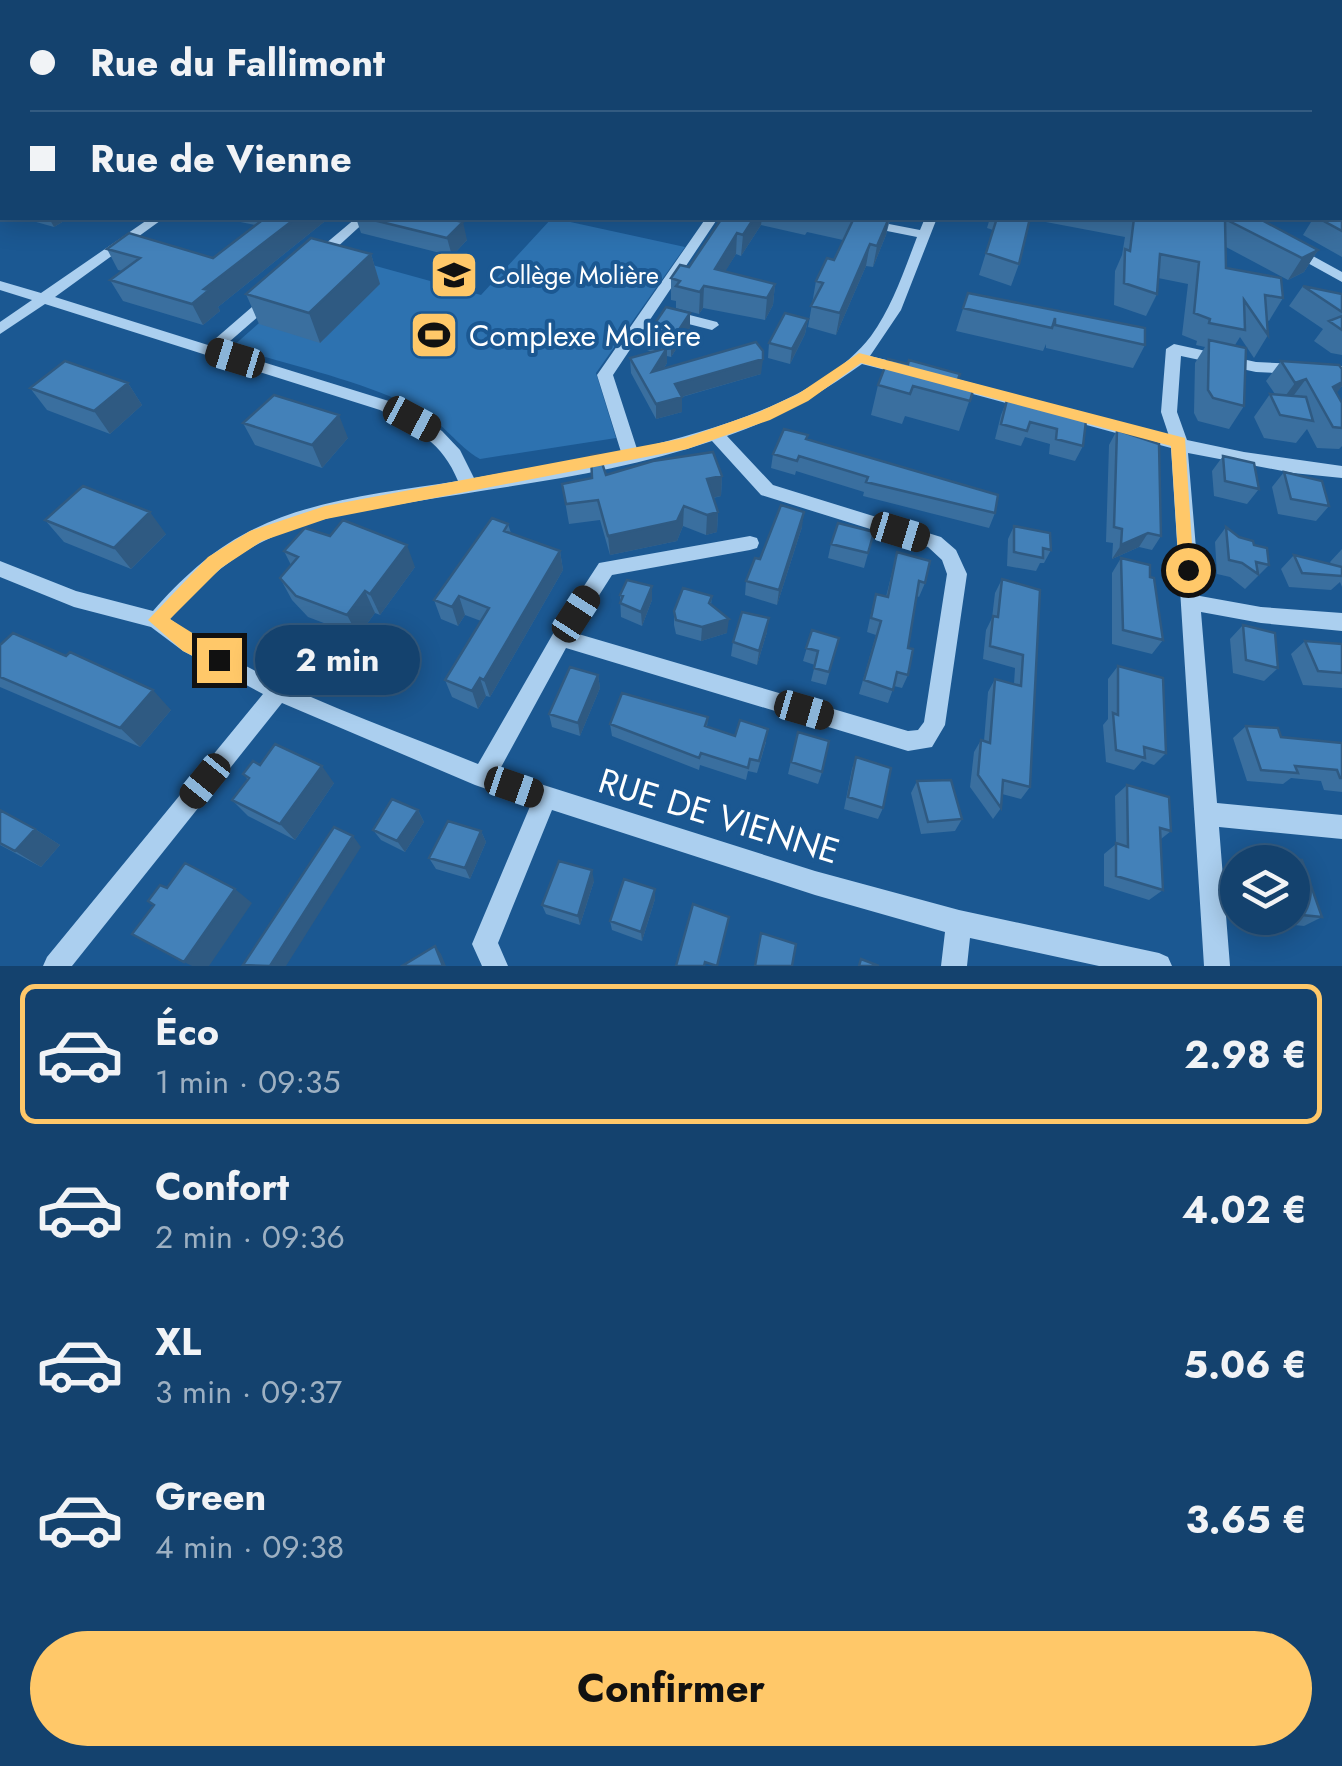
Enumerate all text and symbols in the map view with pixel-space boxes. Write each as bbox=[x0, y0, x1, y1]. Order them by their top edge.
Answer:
text: Rue du Fallimont bbox=[90, 35, 385, 90]
text: Rue de Vienne bbox=[90, 131, 352, 186]
school or university icon: Collège Molière bbox=[428, 249, 480, 301]
place label: Collège Molière bbox=[489, 257, 659, 293]
sports icon: Complexe Molière bbox=[408, 309, 460, 361]
place label: Complexe Molière bbox=[469, 314, 701, 357]
car bbox=[202, 335, 268, 381]
car bbox=[378, 392, 446, 446]
car bbox=[867, 509, 933, 555]
route start bbox=[1166, 548, 1211, 593]
car bbox=[547, 581, 605, 647]
callout: 2 min bbox=[254, 625, 419, 695]
text: 2 min bbox=[295, 637, 380, 683]
route end bbox=[197, 638, 242, 683]
car bbox=[771, 687, 837, 733]
car bbox=[174, 748, 236, 814]
street label: RUE DE VIENNE bbox=[593, 756, 845, 876]
car bbox=[481, 763, 547, 811]
map controls bbox=[1220, 845, 1310, 935]
button: layers bbox=[1220, 845, 1310, 935]
text: Éco bbox=[155, 1004, 219, 1059]
icon: car bbox=[35, 1009, 125, 1099]
text: 2.98 € bbox=[1184, 1027, 1307, 1082]
text: 1 min · 09:35 bbox=[155, 1059, 341, 1105]
text: Confort bbox=[155, 1159, 289, 1214]
icon: car bbox=[35, 1164, 125, 1254]
text: 4.02 € bbox=[1182, 1182, 1307, 1237]
text: 2 min · 09:36 bbox=[155, 1214, 345, 1260]
text: XL bbox=[155, 1314, 201, 1369]
icon: car bbox=[35, 1319, 125, 1409]
text: 5.06 € bbox=[1183, 1337, 1307, 1392]
text: 3 min · 09:37 bbox=[155, 1369, 342, 1415]
text: Green bbox=[155, 1469, 266, 1524]
icon: car bbox=[35, 1474, 125, 1564]
text: 3.65 € bbox=[1186, 1492, 1307, 1547]
text: 4 min · 09:38 bbox=[155, 1524, 344, 1570]
button: Confirmer bbox=[30, 1631, 1312, 1746]

